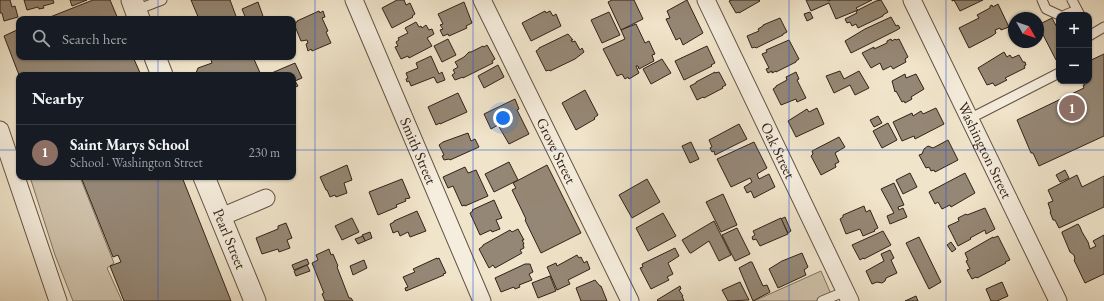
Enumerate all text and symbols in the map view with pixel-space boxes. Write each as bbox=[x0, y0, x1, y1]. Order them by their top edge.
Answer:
north arrow bbox=[1008, 12, 1044, 48]
map controls bbox=[1056, 12, 1092, 84]
button: + bbox=[1056, 12, 1092, 48]
search box bbox=[16, 16, 296, 60]
icon: search bbox=[30, 27, 52, 49]
text: Search here bbox=[62, 29, 127, 48]
button: − bbox=[1056, 48, 1092, 84]
text: Nearby bbox=[32, 87, 84, 109]
pin: 1 bbox=[1059, 93, 1085, 123]
street label: Washington Street bbox=[954, 99, 1017, 202]
your location bbox=[493, 108, 513, 128]
street label: Smith Street bbox=[396, 114, 441, 187]
street label: Grove Street bbox=[532, 114, 581, 187]
street label: Oak Street bbox=[757, 119, 800, 182]
text: Saint Marys School bbox=[70, 135, 189, 154]
text: 1 bbox=[42, 144, 48, 161]
text: 230 m bbox=[249, 144, 280, 161]
text: School · Washington Street bbox=[70, 154, 203, 171]
street label: Pearl Street bbox=[209, 206, 251, 272]

